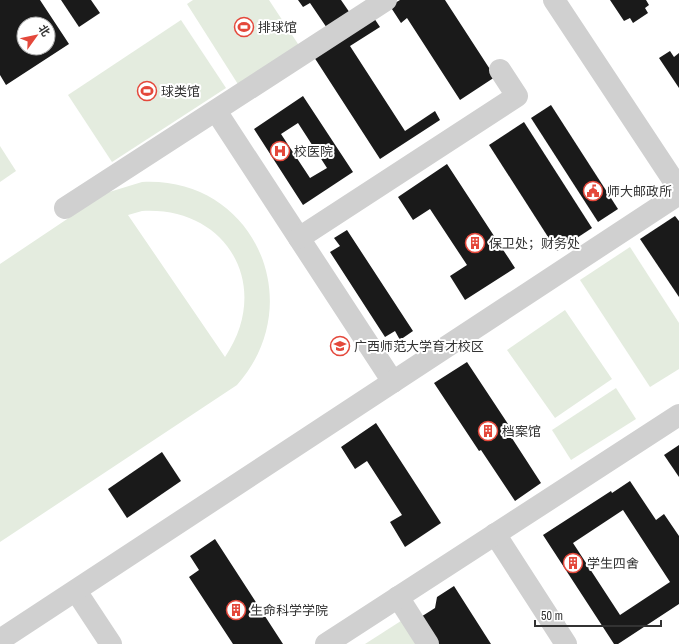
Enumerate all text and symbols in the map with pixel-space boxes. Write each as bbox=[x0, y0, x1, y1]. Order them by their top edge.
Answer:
north arrow bbox=[16, 16, 56, 56]
sports icon: 排球馆 bbox=[233, 16, 255, 38]
place label: 排球馆 bbox=[258, 19, 297, 36]
text: 北 bbox=[36, 22, 53, 39]
sports icon: 球类馆 bbox=[136, 80, 158, 102]
place label: 球类馆 bbox=[161, 83, 200, 100]
hospital icon: 校医院 bbox=[269, 140, 291, 162]
place label: 校医院 bbox=[294, 143, 333, 160]
public building icon: 师大邮政所 bbox=[582, 180, 604, 202]
place label: 师大邮政所 bbox=[607, 183, 672, 200]
building icon: 保卫处；财务处 bbox=[464, 232, 486, 254]
place label: 保卫处；财务处 bbox=[489, 235, 580, 252]
school or university icon: 广西师范大学育才校区 bbox=[329, 335, 351, 357]
place label: 广西师范大学育才校区 bbox=[354, 338, 484, 355]
building icon: 档案馆 bbox=[477, 420, 499, 442]
place label: 档案馆 bbox=[502, 423, 541, 440]
building icon: 学生四舍 bbox=[562, 552, 584, 574]
place label: 学生四舍 bbox=[587, 555, 639, 572]
building icon: 生命科学学院 bbox=[225, 599, 247, 621]
place label: 生命科学学院 bbox=[250, 602, 328, 619]
scale bar bbox=[535, 602, 661, 628]
text: 50 m bbox=[541, 608, 563, 624]

